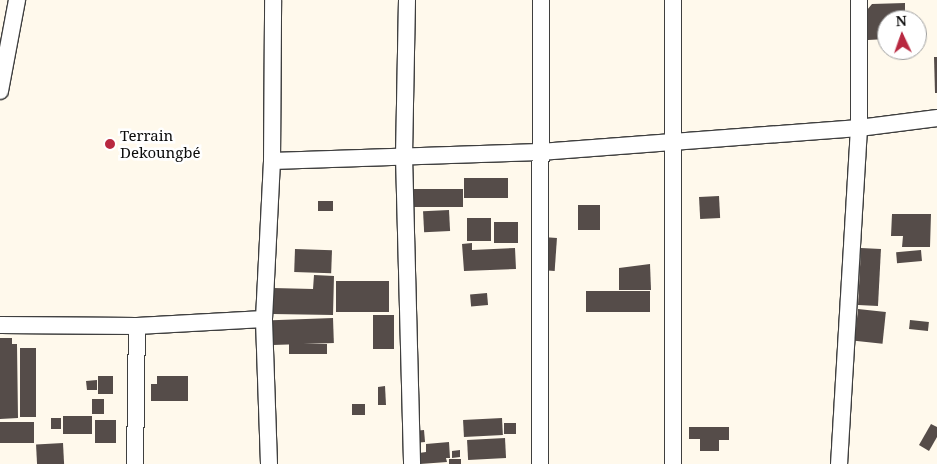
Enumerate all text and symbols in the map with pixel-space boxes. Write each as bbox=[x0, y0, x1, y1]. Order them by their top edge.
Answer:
north arrow bbox=[877, 10, 927, 60]
text: N bbox=[895, 11, 907, 30]
place label: Terrain Dekoungbé bbox=[120, 126, 201, 161]
marker: Terrain Dekoungbé bbox=[104, 138, 116, 150]

